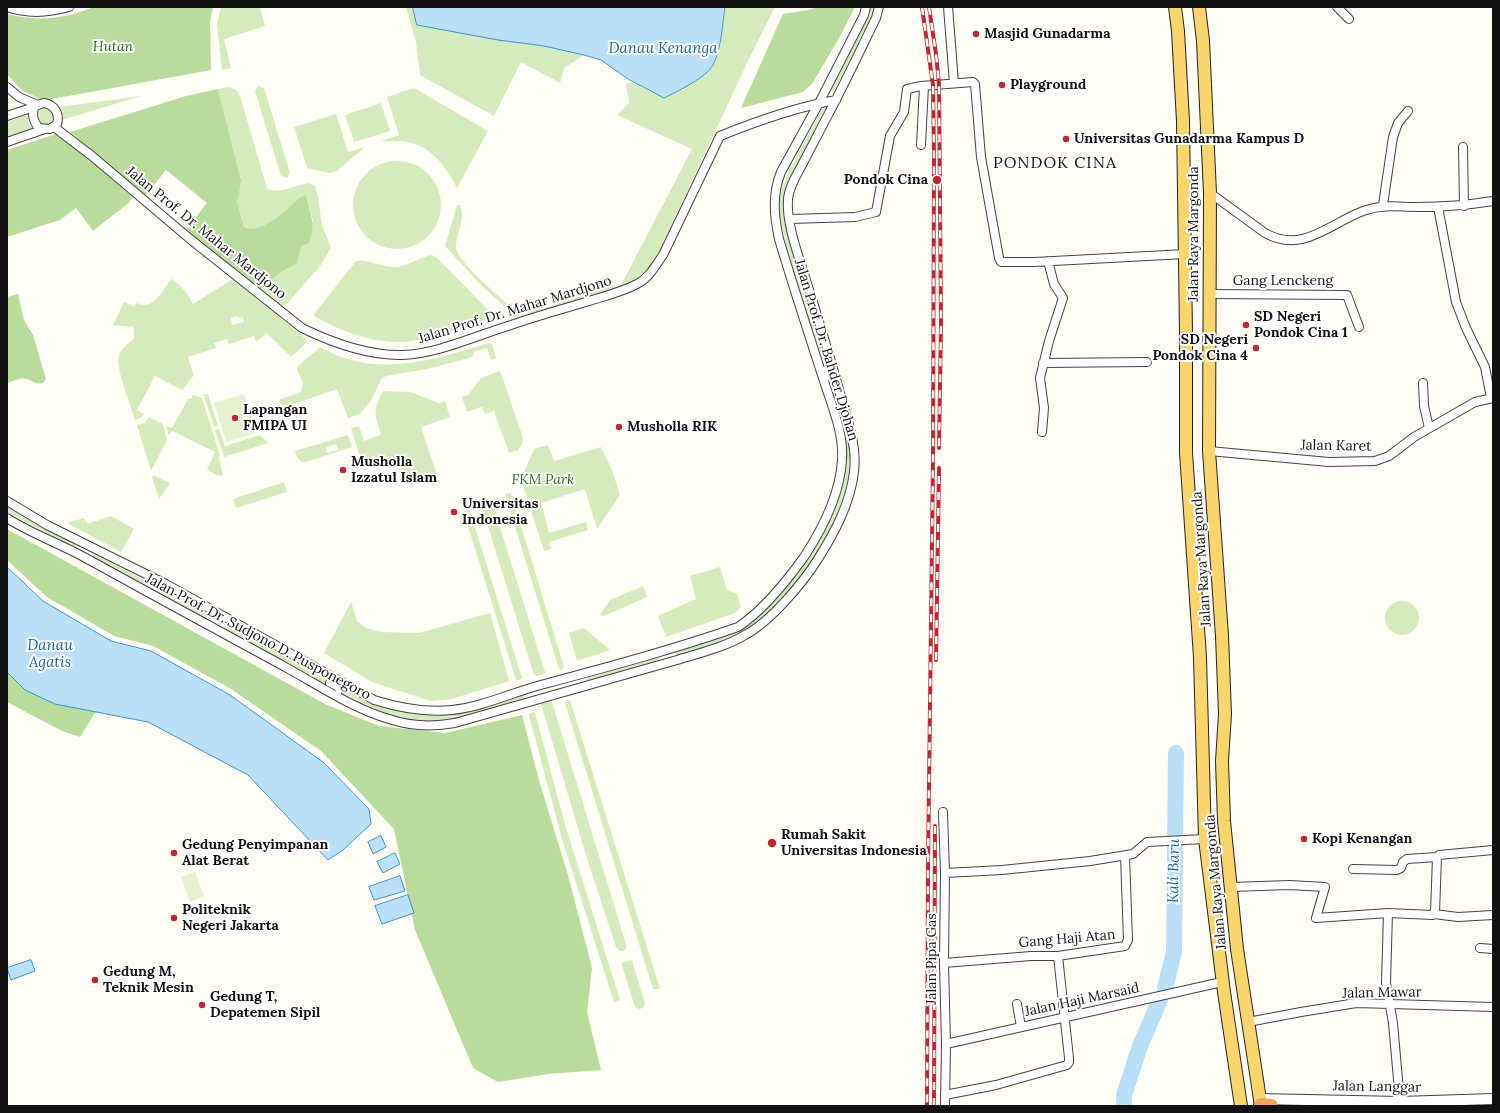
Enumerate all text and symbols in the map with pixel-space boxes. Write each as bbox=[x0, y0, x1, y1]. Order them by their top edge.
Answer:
place label: Masjid Gunadarma bbox=[984, 26, 1111, 42]
marker: Masjid Gunadarma bbox=[971, 29, 981, 39]
park label: Hutan bbox=[93, 39, 133, 55]
water label: Danau Kenanga bbox=[608, 40, 718, 58]
place label: Playground bbox=[1010, 77, 1086, 93]
marker: Playground bbox=[997, 80, 1007, 90]
place label: Universitas Gunadarma Kampus D bbox=[1074, 131, 1304, 147]
marker: Universitas Gunadarma Kampus D bbox=[1061, 134, 1071, 144]
district label: PONDOK CINA bbox=[993, 153, 1117, 173]
street label: Jalan Prof. Dr. Mahar Mardjono bbox=[123, 163, 289, 303]
street label: Jalan Raya Margonda bbox=[1186, 166, 1202, 302]
place label: Pondok Cina bbox=[844, 172, 928, 188]
marker: Pondok Cina bbox=[931, 174, 943, 186]
street label: Jalan Prof. Dr. Bahder Djohan bbox=[790, 257, 862, 443]
street label: Jalan Prof. Dr. Mahar Mardjono bbox=[416, 273, 614, 347]
street label: Gang Lenckeng bbox=[1233, 273, 1333, 289]
place label: SD Negeri Pondok Cina 1 bbox=[1254, 309, 1348, 342]
marker: SD Negeri Pondok Cina 1 bbox=[1241, 320, 1251, 330]
place label: SD Negeri Pondok Cina 4 bbox=[1152, 332, 1248, 364]
marker: SD Negeri Pondok Cina 4 bbox=[1251, 343, 1261, 353]
place label: Lapangan FMIPA UI bbox=[243, 402, 307, 434]
marker: Lapangan FMIPA UI bbox=[230, 413, 240, 423]
place label: Musholla RIK bbox=[627, 419, 717, 435]
marker: Musholla RIK bbox=[614, 422, 624, 432]
street label: Jalan Karet bbox=[1300, 437, 1372, 455]
place label: Musholla Izzatul Islam bbox=[351, 454, 437, 486]
marker: Musholla Izzatul Islam bbox=[338, 465, 348, 475]
park label: FKM Park bbox=[512, 472, 574, 488]
street label: Jalan Raya Margonda bbox=[1189, 491, 1215, 627]
place label: Universitas Indonesia bbox=[462, 496, 538, 528]
marker: Universitas Indonesia bbox=[449, 507, 459, 517]
street label: Jalan Prof. Dr. Sudjono D. Pusponegoro bbox=[142, 570, 374, 704]
water label: Danau Agatis bbox=[27, 637, 73, 672]
street label: Jalan Raya Margonda bbox=[1202, 814, 1230, 950]
place label: Rumah Sakit Universitas Indonesia bbox=[781, 827, 927, 860]
place label: Kopi Kenangan bbox=[1312, 831, 1412, 847]
marker: Kopi Kenangan bbox=[1299, 834, 1309, 844]
place label: Gedung Penyimpanan Alat Berat bbox=[182, 837, 329, 870]
marker: Rumah Sakit Universitas Indonesia bbox=[766, 837, 778, 849]
water label: Kali Baru bbox=[1164, 839, 1184, 903]
marker: Gedung Penyimpanan Alat Berat bbox=[169, 848, 179, 858]
place label: Politeknik Negeri Jakarta bbox=[182, 902, 279, 934]
marker: Politeknik Negeri Jakarta bbox=[169, 913, 179, 923]
street label: Jalan Pipa Gas bbox=[924, 913, 940, 1005]
street label: Gang Haji Atan bbox=[1018, 926, 1116, 952]
place label: Gedung M, Teknik Mesin bbox=[103, 964, 194, 996]
marker: Gedung M, Teknik Mesin bbox=[90, 975, 100, 985]
street label: Jalan Haji Marsaid bbox=[1023, 980, 1141, 1020]
street label: Jalan Mawar bbox=[1342, 984, 1422, 1002]
place label: Gedung T, Depatemen Sipil bbox=[210, 989, 320, 1022]
marker: Gedung T, Depatemen Sipil bbox=[197, 1000, 207, 1010]
street label: Jalan Langgar bbox=[1333, 1078, 1421, 1096]

